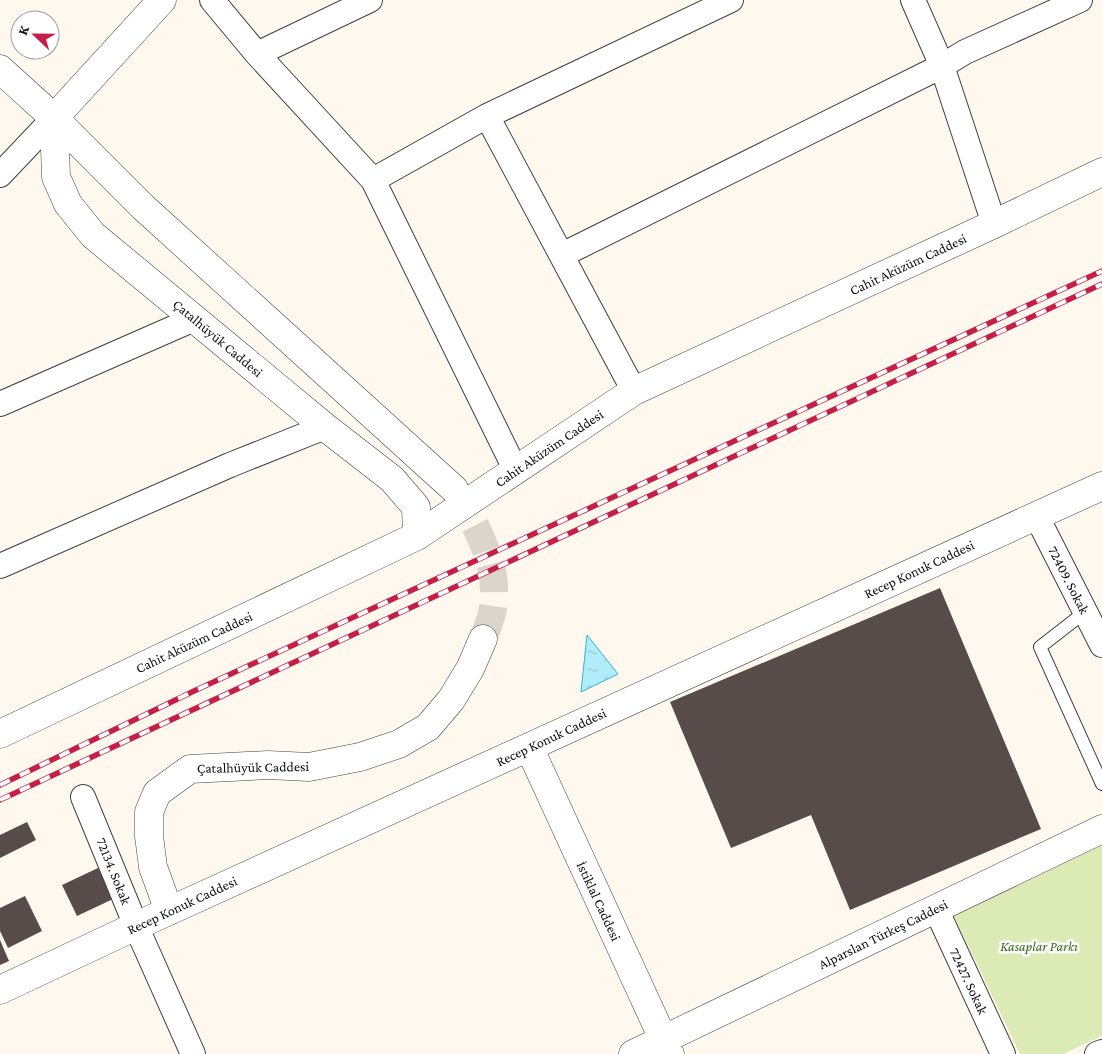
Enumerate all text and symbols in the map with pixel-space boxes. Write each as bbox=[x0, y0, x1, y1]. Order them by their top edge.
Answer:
north arrow bbox=[10, 10, 60, 60]
text: K bbox=[14, 22, 32, 37]
street label: Cahit Aküzüm Caddesi bbox=[847, 230, 969, 298]
street label: Çatalhüyük Caddesi bbox=[170, 296, 266, 380]
street label: Cahit Aküzüm Caddesi bbox=[492, 406, 606, 490]
street label: Recep Konuk Caddesi bbox=[862, 536, 977, 601]
street label: 72409. Sokak bbox=[1045, 543, 1093, 617]
street label: Cahit Aküzüm Caddesi bbox=[133, 608, 255, 676]
street label: Recep Konuk Caddesi bbox=[494, 704, 609, 769]
street label: Çatalhüyük Caddesi bbox=[197, 758, 310, 776]
street label: 72134. Sokak bbox=[93, 835, 135, 907]
street label: İstiklal Caddesi bbox=[574, 859, 625, 944]
street label: Recep Konuk Caddesi bbox=[125, 872, 240, 937]
street label: Alparslan Türkeş Caddesi bbox=[816, 896, 950, 972]
park label: Kasaplar Parkı bbox=[1000, 938, 1078, 954]
street label: 72427. Sokak bbox=[947, 945, 992, 1017]

